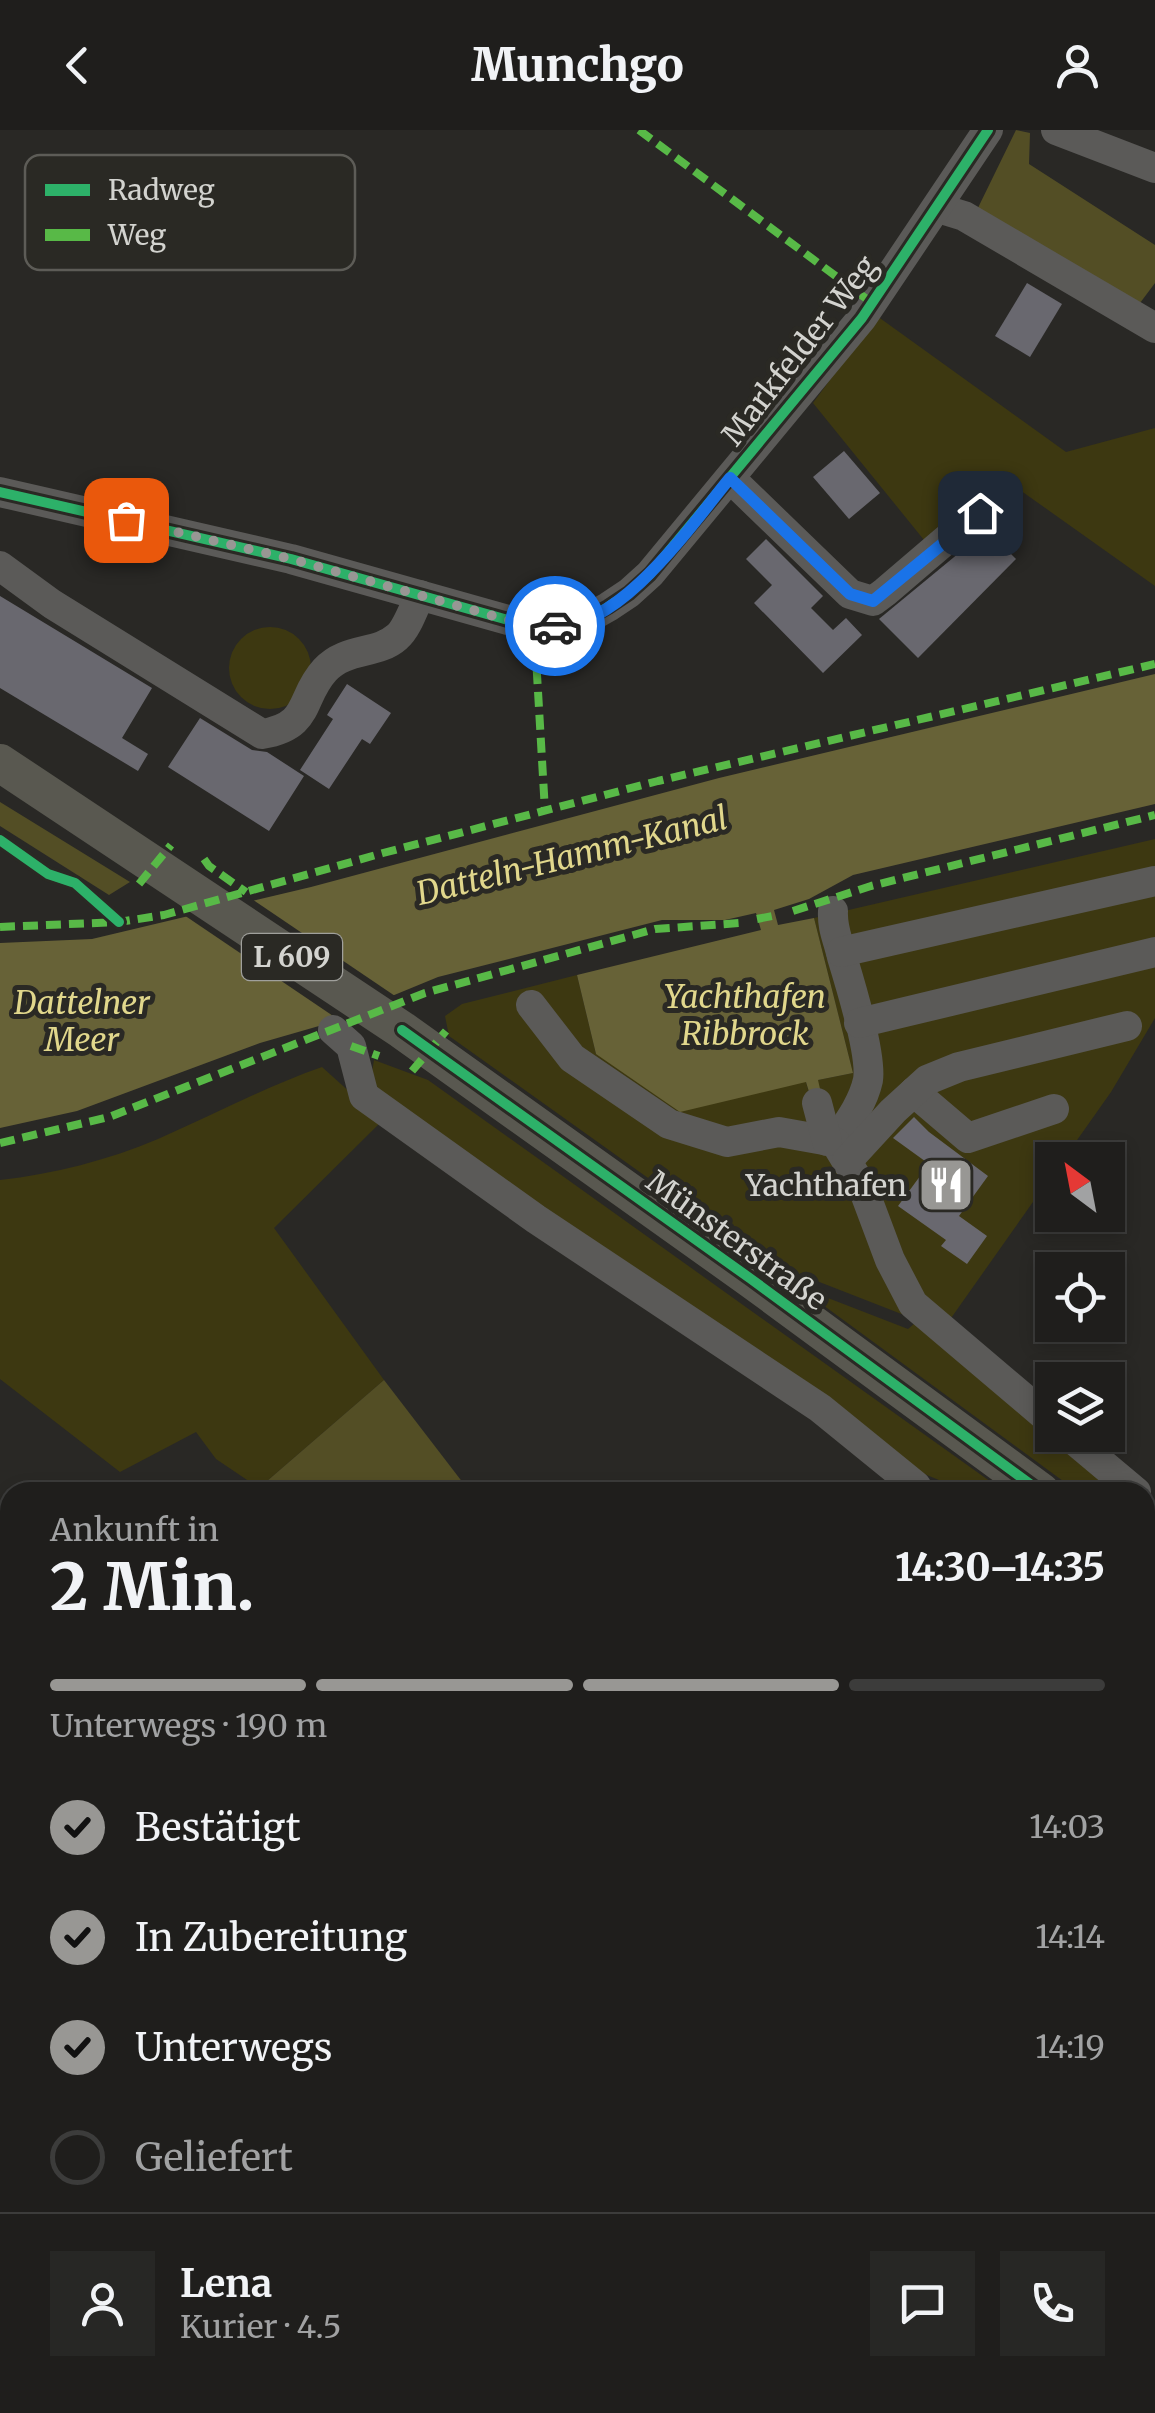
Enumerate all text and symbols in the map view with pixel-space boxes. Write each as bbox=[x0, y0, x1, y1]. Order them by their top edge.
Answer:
text: Munchgo bbox=[471, 37, 684, 93]
icon: back bbox=[50, 38, 105, 93]
icon: person bbox=[1050, 38, 1105, 93]
legend bbox=[25, 155, 355, 270]
text: Radweg bbox=[108, 172, 215, 208]
text: Weg bbox=[107, 217, 166, 253]
street label: Markfelder Weg bbox=[713, 247, 885, 453]
pin bbox=[938, 471, 1023, 556]
pin bbox=[84, 478, 169, 563]
icon: home bbox=[953, 486, 1008, 541]
icon: bag bbox=[99, 493, 154, 548]
courier bbox=[505, 576, 605, 676]
icon: car bbox=[528, 599, 583, 654]
water label: Datteln-Hamm-Kanal bbox=[411, 798, 732, 914]
road number: L 609 bbox=[242, 934, 342, 980]
water label: Yachthafen Ribbrock bbox=[664, 977, 826, 1054]
water label: Dattelner Meer bbox=[13, 983, 151, 1060]
north arrow bbox=[1035, 1142, 1125, 1232]
map controls bbox=[1035, 1142, 1125, 1452]
restaurant icon: Yachthafen bbox=[916, 1155, 976, 1215]
street label: Münsterstraße bbox=[639, 1162, 835, 1318]
place label: Yachthafen bbox=[744, 1166, 907, 1204]
button: locate bbox=[1035, 1252, 1125, 1342]
button: layers bbox=[1035, 1362, 1125, 1452]
text: Ankunft in bbox=[50, 1510, 219, 1550]
text: 14:30–14:35 bbox=[895, 1544, 1105, 1591]
text: 2 Min. bbox=[50, 1546, 255, 1628]
text: Unterwegs · 190 m bbox=[50, 1706, 327, 1746]
icon: check bbox=[50, 1800, 105, 1855]
text: Bestätigt bbox=[135, 1804, 300, 1851]
text: 14:03 bbox=[1029, 1807, 1105, 1847]
icon: check bbox=[50, 1910, 105, 1965]
text: In Zubereitung bbox=[135, 1914, 407, 1961]
text: 14:14 bbox=[1035, 1917, 1105, 1957]
icon: check bbox=[50, 2020, 105, 2075]
text: Unterwegs bbox=[135, 2024, 332, 2071]
text: 14:19 bbox=[1035, 2027, 1105, 2067]
text: Geliefert bbox=[135, 2134, 293, 2181]
button: person bbox=[50, 2251, 155, 2356]
button: chat bbox=[870, 2251, 975, 2356]
button: phone bbox=[1000, 2251, 1105, 2356]
text: Lena bbox=[180, 2260, 272, 2307]
text: Kurier · 4.5 bbox=[180, 2307, 341, 2347]

